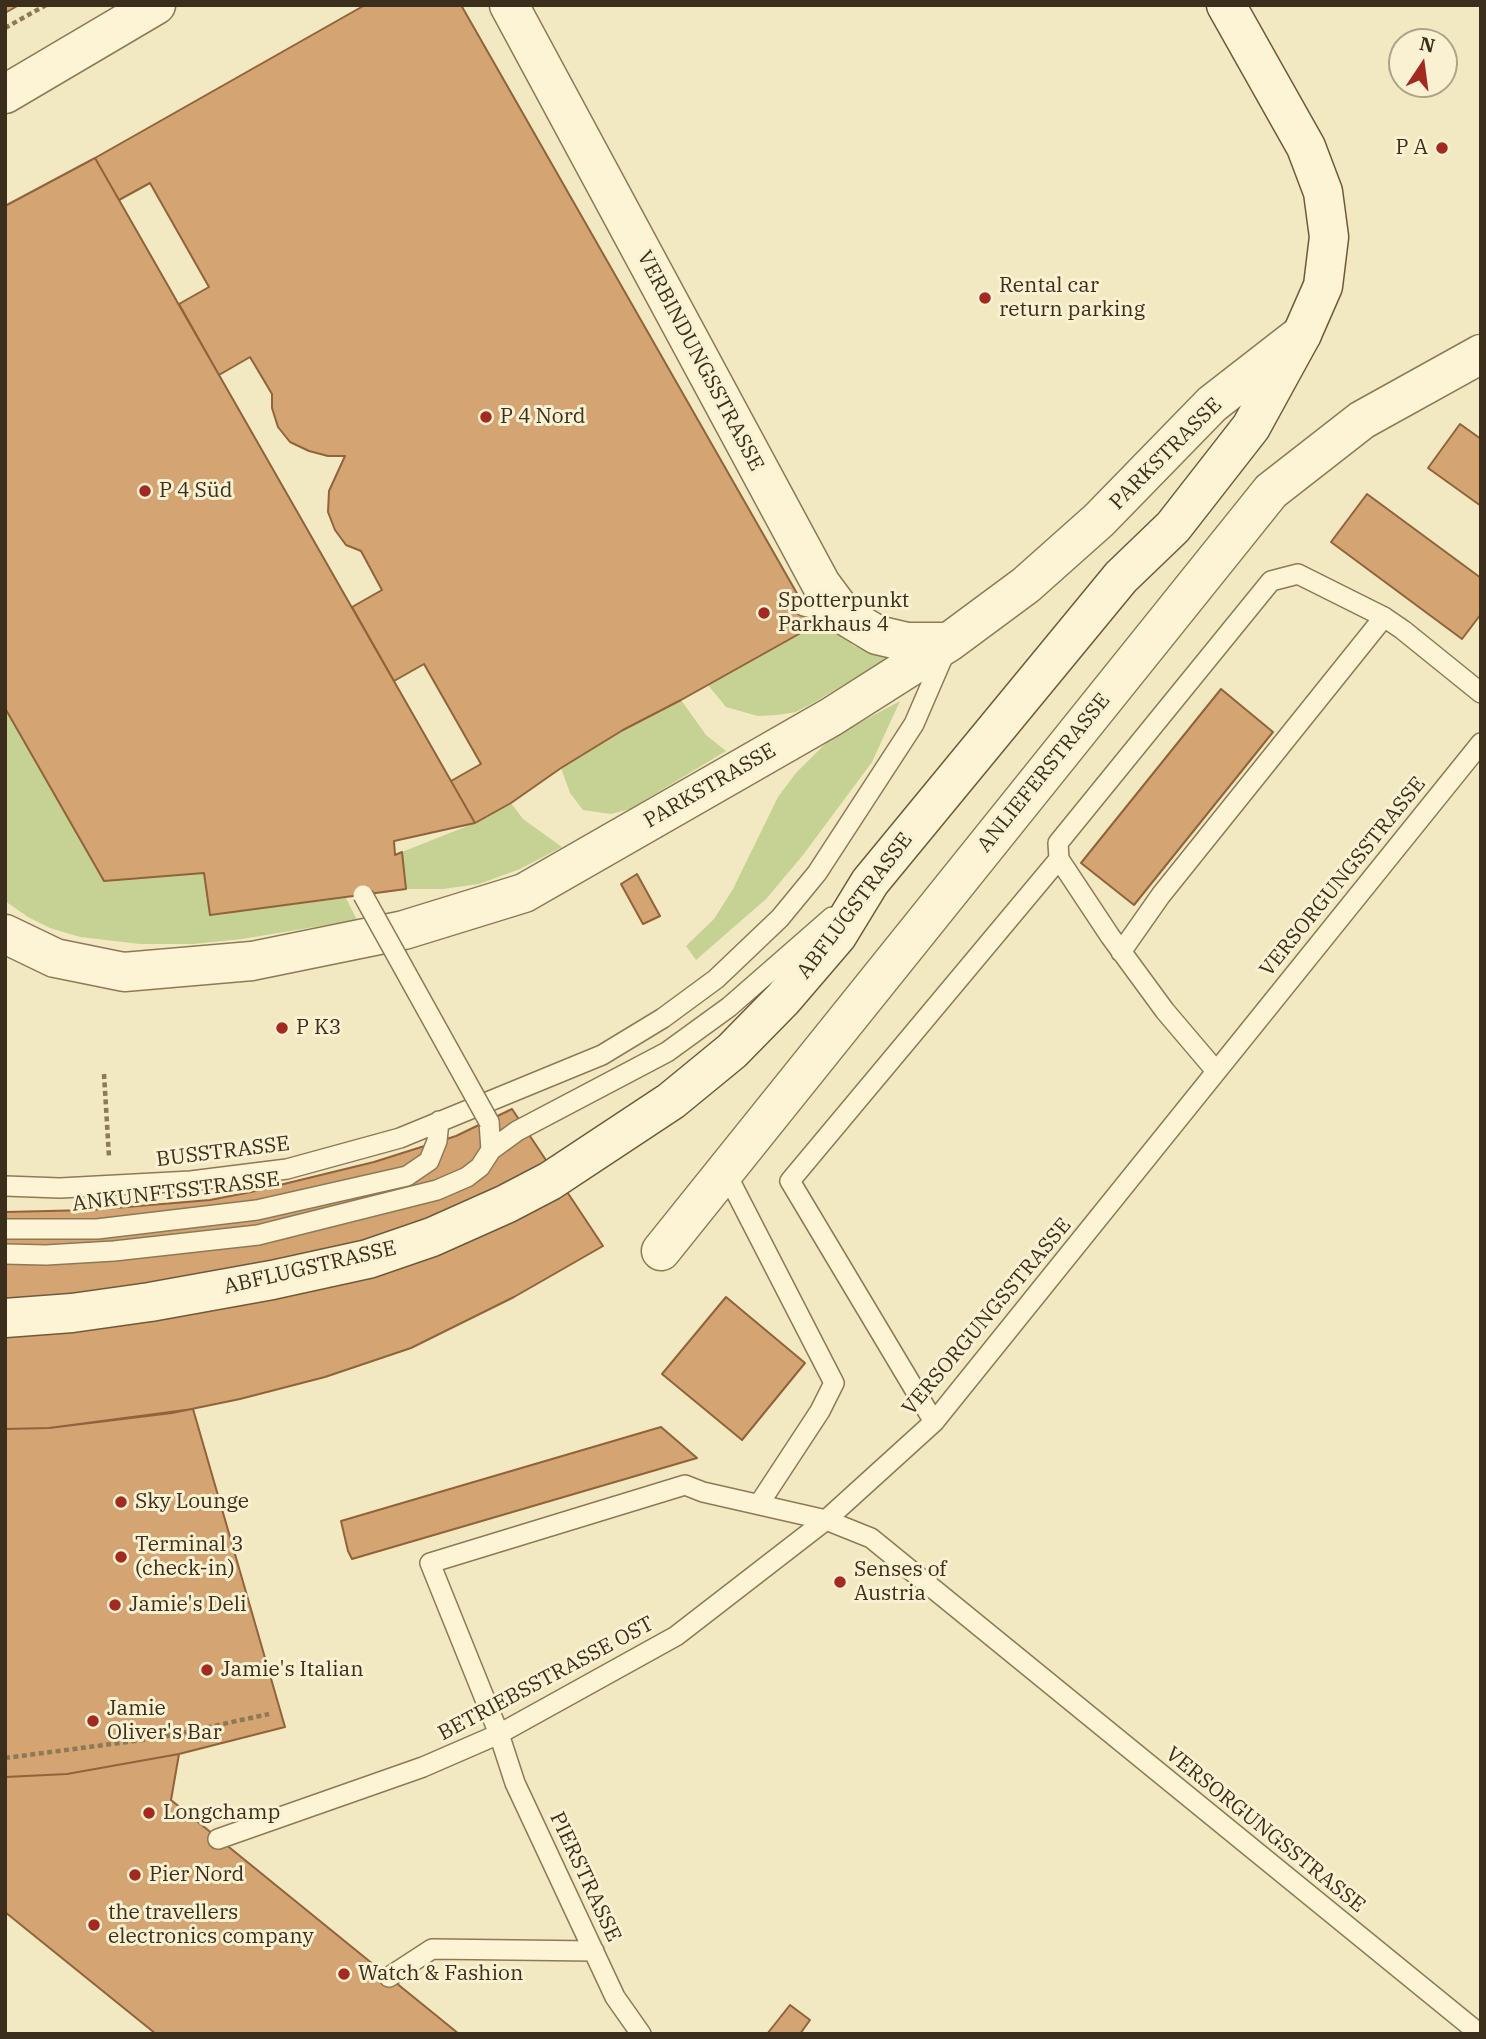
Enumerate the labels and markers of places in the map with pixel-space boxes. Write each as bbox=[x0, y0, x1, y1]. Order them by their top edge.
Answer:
place label: P A bbox=[1396, 135, 1428, 161]
marker: P A bbox=[1434, 140, 1450, 156]
place label: Rental car return parking bbox=[999, 273, 1145, 323]
marker: Rental car return parking bbox=[977, 290, 993, 306]
place label: P 4 Nord bbox=[500, 404, 586, 430]
marker: P 4 Nord bbox=[478, 409, 494, 425]
place label: P 4 Süd bbox=[159, 478, 233, 504]
marker: P 4 Süd bbox=[137, 483, 153, 499]
place label: Spotterpunkt Parkhaus 4 bbox=[778, 588, 909, 638]
marker: Spotterpunkt Parkhaus 4 bbox=[756, 605, 772, 621]
place label: P K3 bbox=[296, 1015, 341, 1041]
marker: P K3 bbox=[274, 1020, 290, 1036]
place label: Sky Lounge bbox=[135, 1489, 249, 1515]
marker: Sky Lounge bbox=[113, 1494, 129, 1510]
place label: Terminal 3 (check-in) bbox=[135, 1532, 244, 1582]
marker: Terminal 3 (check-in) bbox=[113, 1549, 129, 1565]
place label: Senses of Austria bbox=[854, 1557, 947, 1607]
marker: Senses of Austria bbox=[832, 1574, 848, 1590]
place label: Jamie's Deli bbox=[129, 1592, 247, 1618]
marker: Jamie's Deli bbox=[107, 1597, 123, 1613]
place label: Jamie's Italian bbox=[221, 1657, 364, 1683]
marker: Jamie's Italian bbox=[199, 1662, 215, 1678]
place label: Jamie Oliver's Bar bbox=[107, 1696, 222, 1746]
marker: Jamie Oliver's Bar bbox=[85, 1713, 101, 1729]
place label: Longchamp bbox=[163, 1800, 280, 1826]
marker: Longchamp bbox=[141, 1805, 157, 1821]
place label: Pier Nord bbox=[149, 1862, 244, 1888]
marker: Pier Nord bbox=[127, 1867, 143, 1883]
place label: the travellers electronics company bbox=[108, 1900, 314, 1950]
marker: the travellers electronics company bbox=[86, 1917, 102, 1933]
place label: Watch & Fashion bbox=[358, 1961, 523, 1987]
marker: Watch & Fashion bbox=[336, 1966, 352, 1982]

